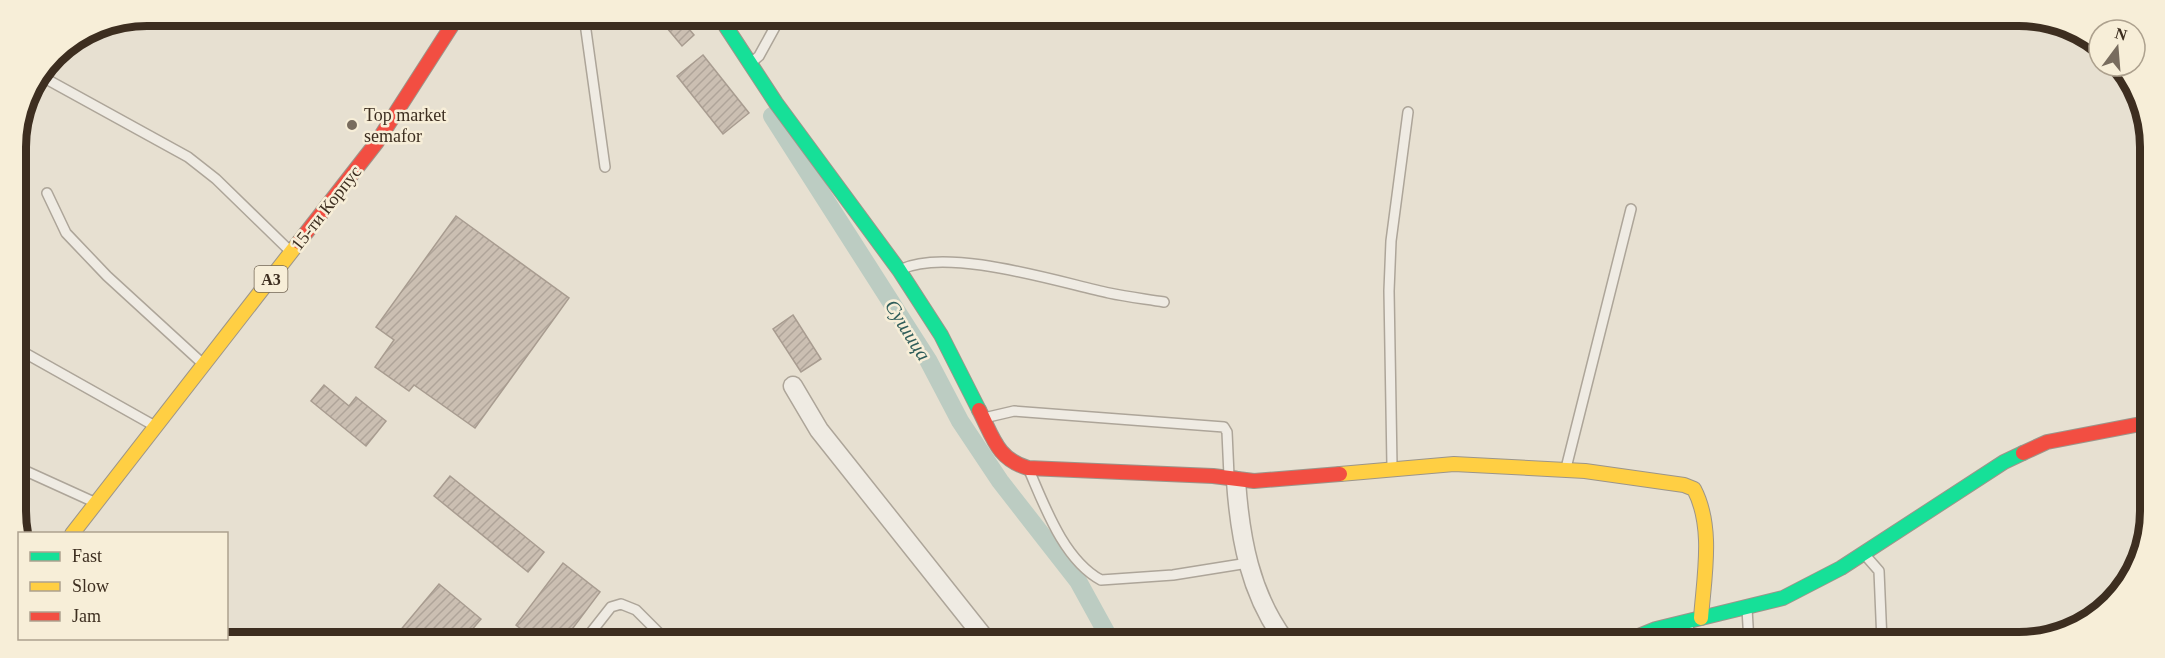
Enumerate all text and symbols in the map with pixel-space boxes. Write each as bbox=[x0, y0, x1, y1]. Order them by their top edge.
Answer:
north arrow bbox=[2087, 18, 2147, 78]
text: N bbox=[2113, 24, 2129, 44]
place label: Top market semafor bbox=[364, 105, 446, 146]
marker: Top market semafor bbox=[345, 118, 359, 132]
street label: 15-ти Корпус bbox=[287, 162, 365, 254]
road number: A3 bbox=[254, 266, 288, 292]
water label: Сушица bbox=[880, 296, 935, 365]
legend bbox=[18, 532, 228, 640]
text: Fast bbox=[72, 546, 102, 566]
text: Slow bbox=[72, 576, 109, 596]
text: Jam bbox=[72, 606, 101, 626]

